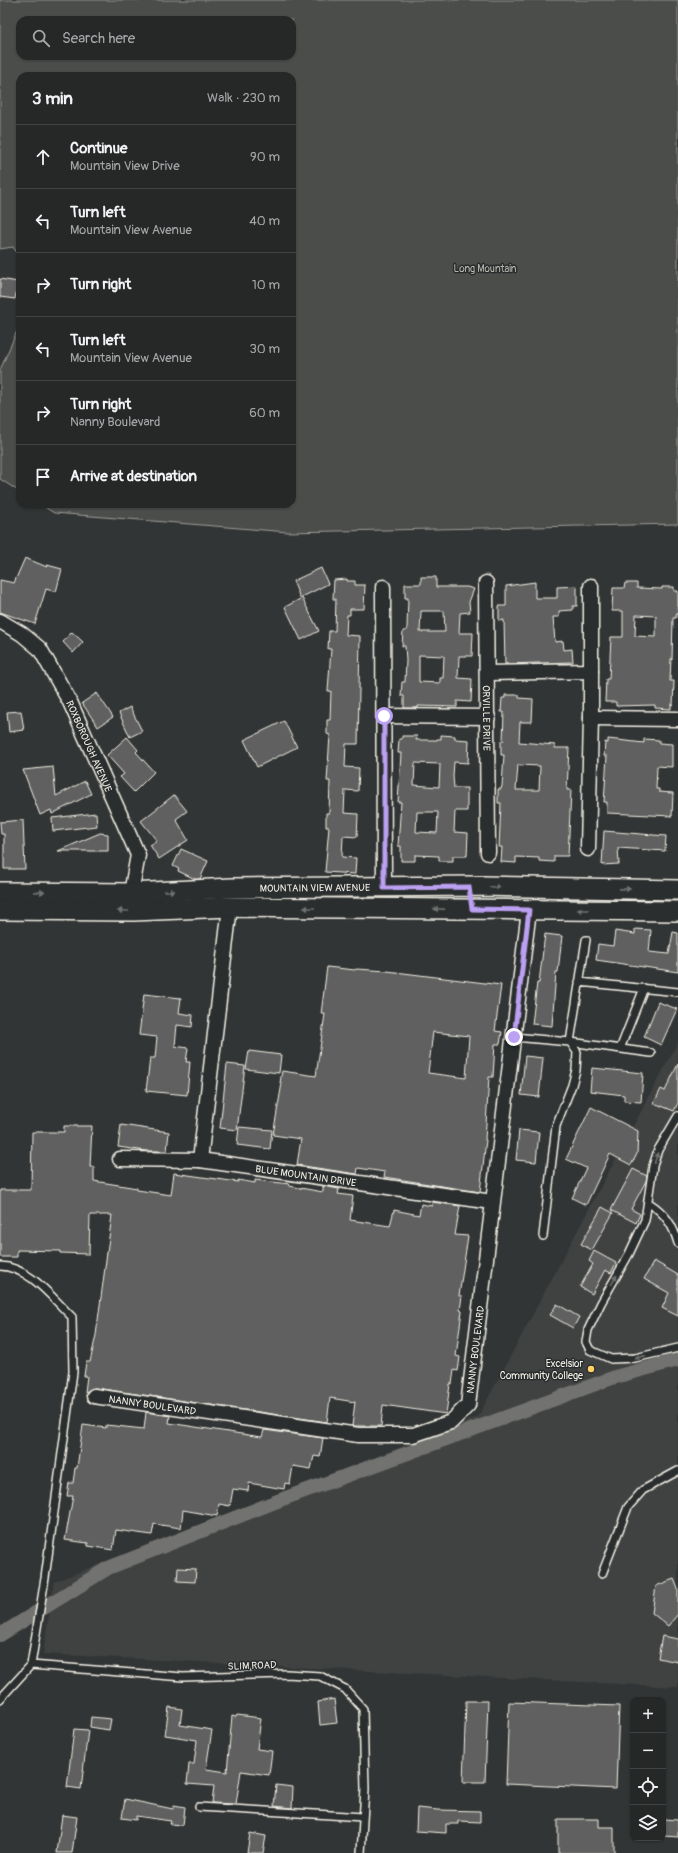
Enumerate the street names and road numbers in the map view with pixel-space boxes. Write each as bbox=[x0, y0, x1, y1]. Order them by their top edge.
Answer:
street label: ORVILLE DRIVE bbox=[480, 685, 492, 751]
street label: ROXBOROUGH AVENUE bbox=[63, 699, 114, 794]
street label: MOUNTAIN VIEW AVENUE bbox=[260, 882, 370, 895]
street label: BLUE MOUNTAIN DRIVE bbox=[254, 1163, 357, 1189]
street label: NANNY BOULEVARD bbox=[464, 1305, 487, 1394]
street label: NANNY BOULEVARD bbox=[108, 1393, 197, 1418]
street label: SLIM ROAD bbox=[228, 1659, 277, 1673]

